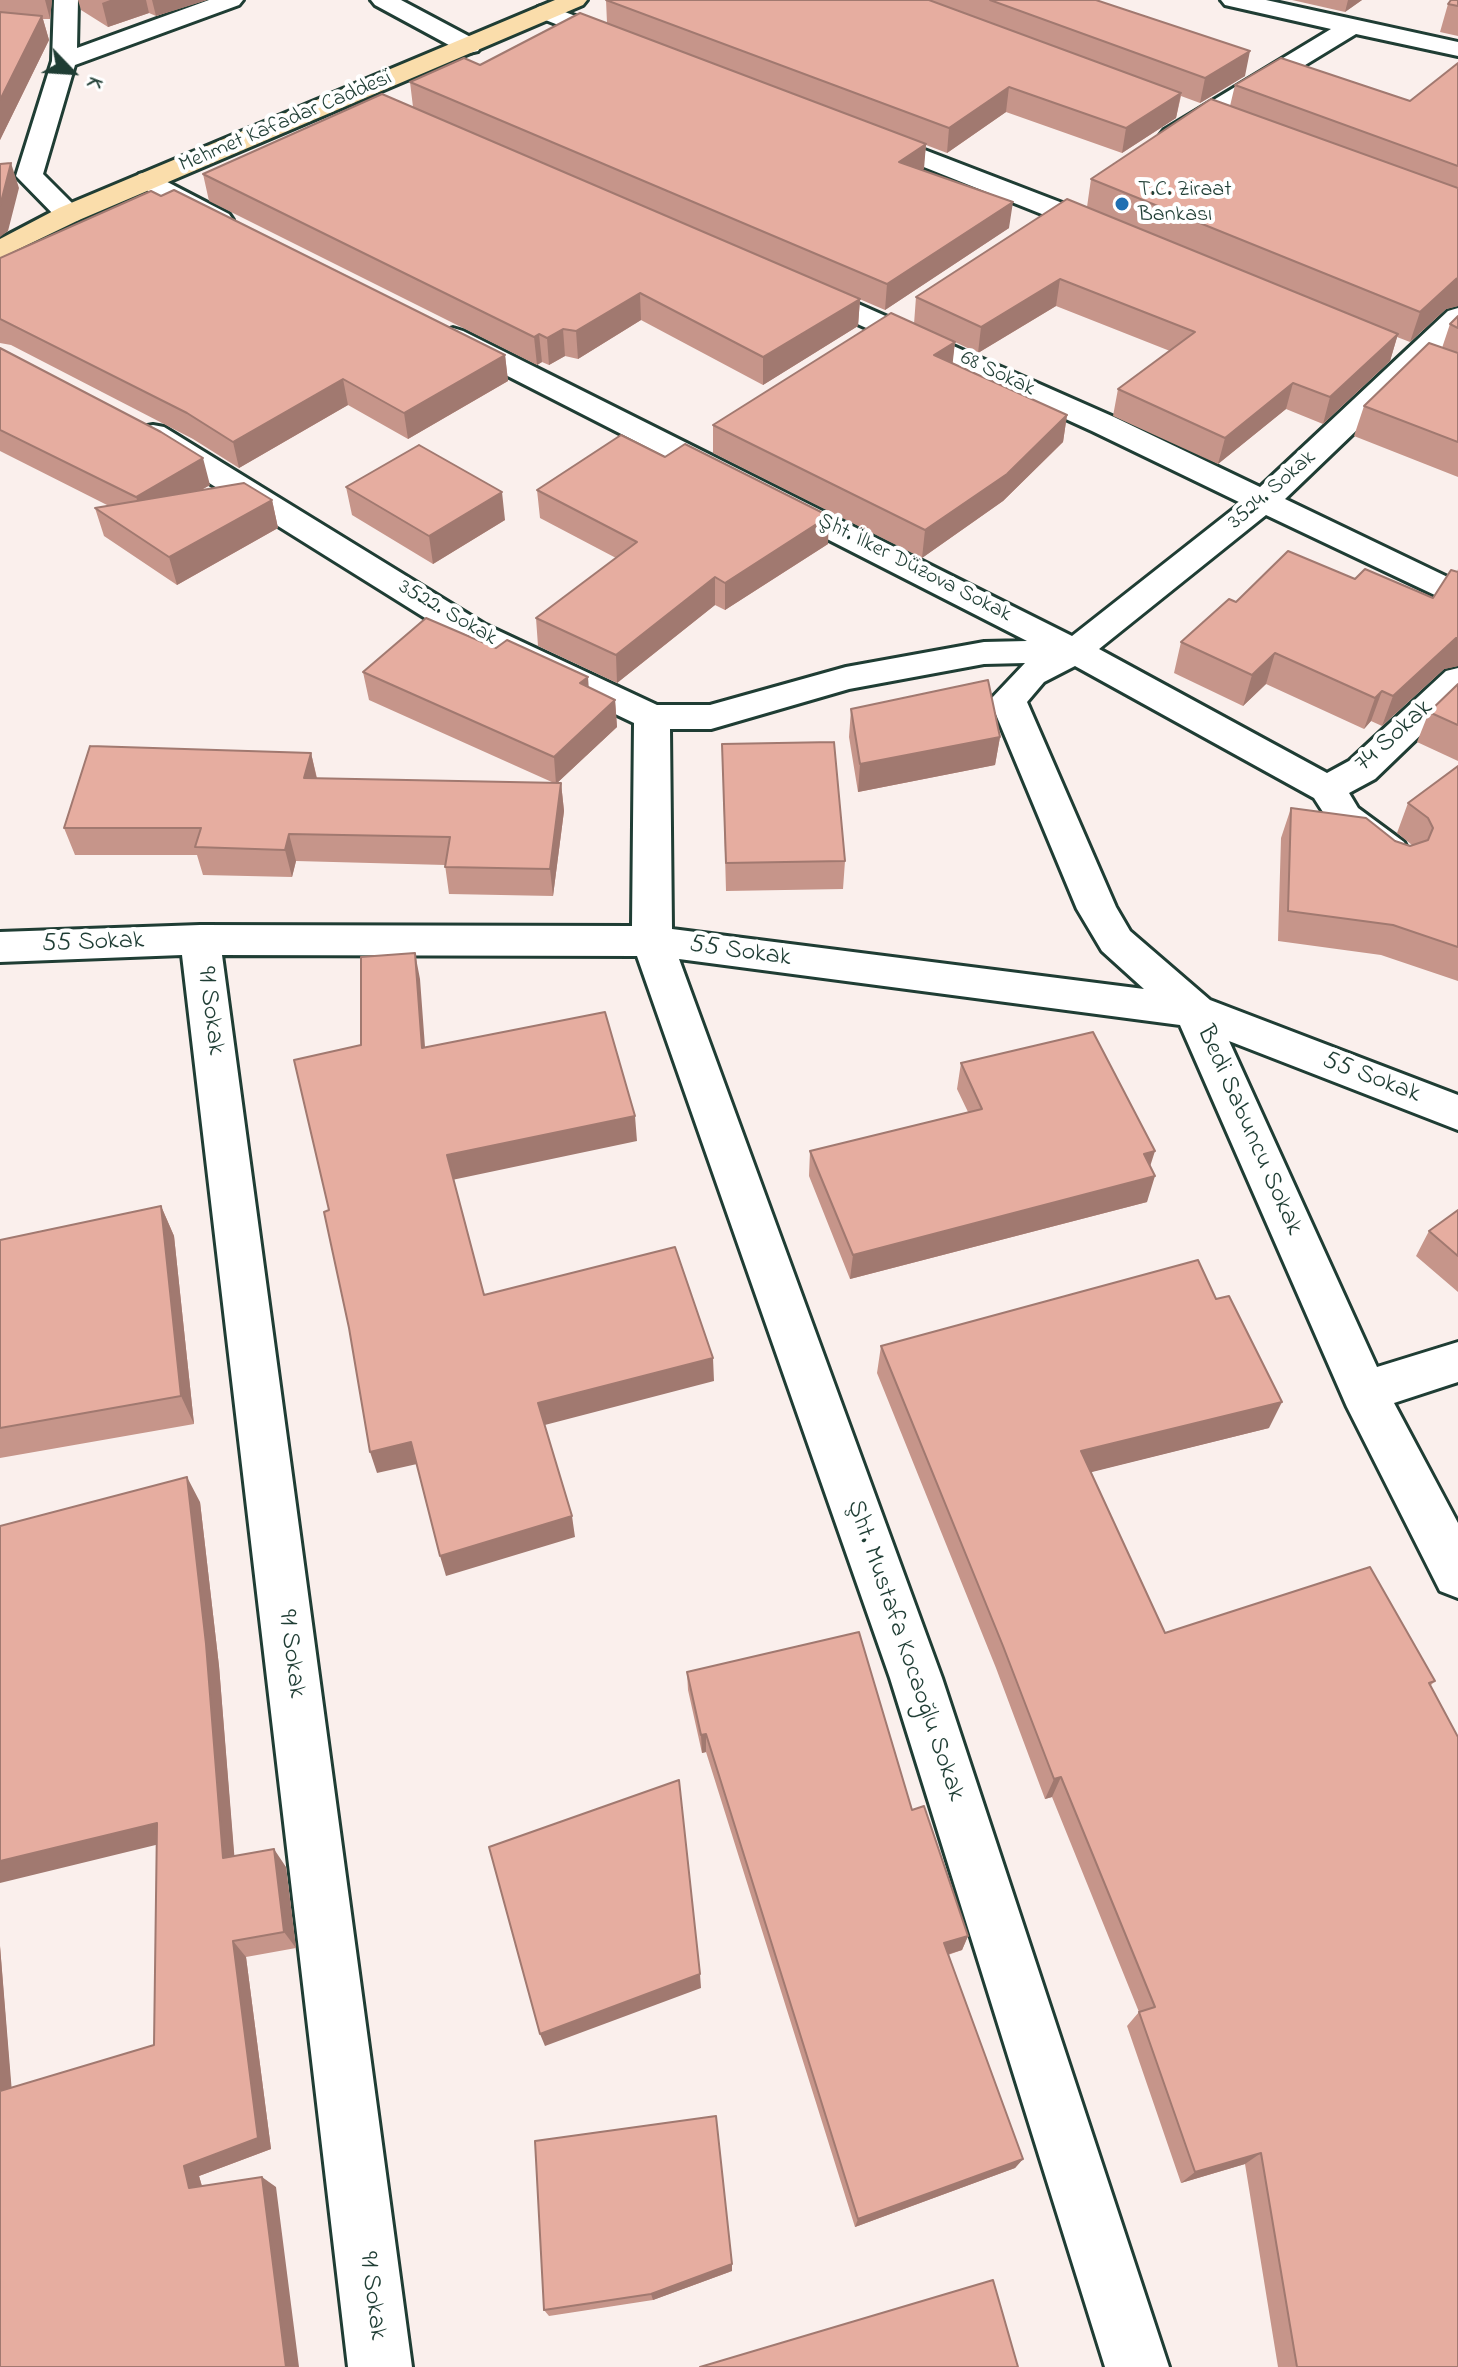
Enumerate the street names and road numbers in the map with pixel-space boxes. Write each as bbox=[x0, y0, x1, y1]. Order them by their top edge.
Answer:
street label: Mehmet Kafadar Caddesi bbox=[176, 66, 396, 180]
street label: 68 Sokak bbox=[955, 346, 1039, 404]
street label: 3524. Sokak bbox=[1224, 446, 1322, 536]
street label: Şht. İlker Düzova Sokak bbox=[813, 509, 1015, 629]
street label: 3522. Sokak bbox=[393, 575, 501, 653]
street label: 74 Sokak bbox=[1350, 694, 1440, 780]
street label: 55 Sokak bbox=[41, 927, 145, 961]
street label: 55 Sokak bbox=[687, 930, 793, 976]
street label: 91 Sokak bbox=[188, 965, 230, 1057]
street label: Bedi Sabuncu Sokak bbox=[1188, 1021, 1308, 1241]
street label: 55 Sokak bbox=[1318, 1046, 1424, 1112]
street label: Şht. Mustafa Kocaoğlu Sokak bbox=[838, 1496, 970, 1806]
street label: 91 Sokak bbox=[269, 1608, 311, 1700]
street label: 91 Sokak bbox=[350, 2250, 392, 2342]

